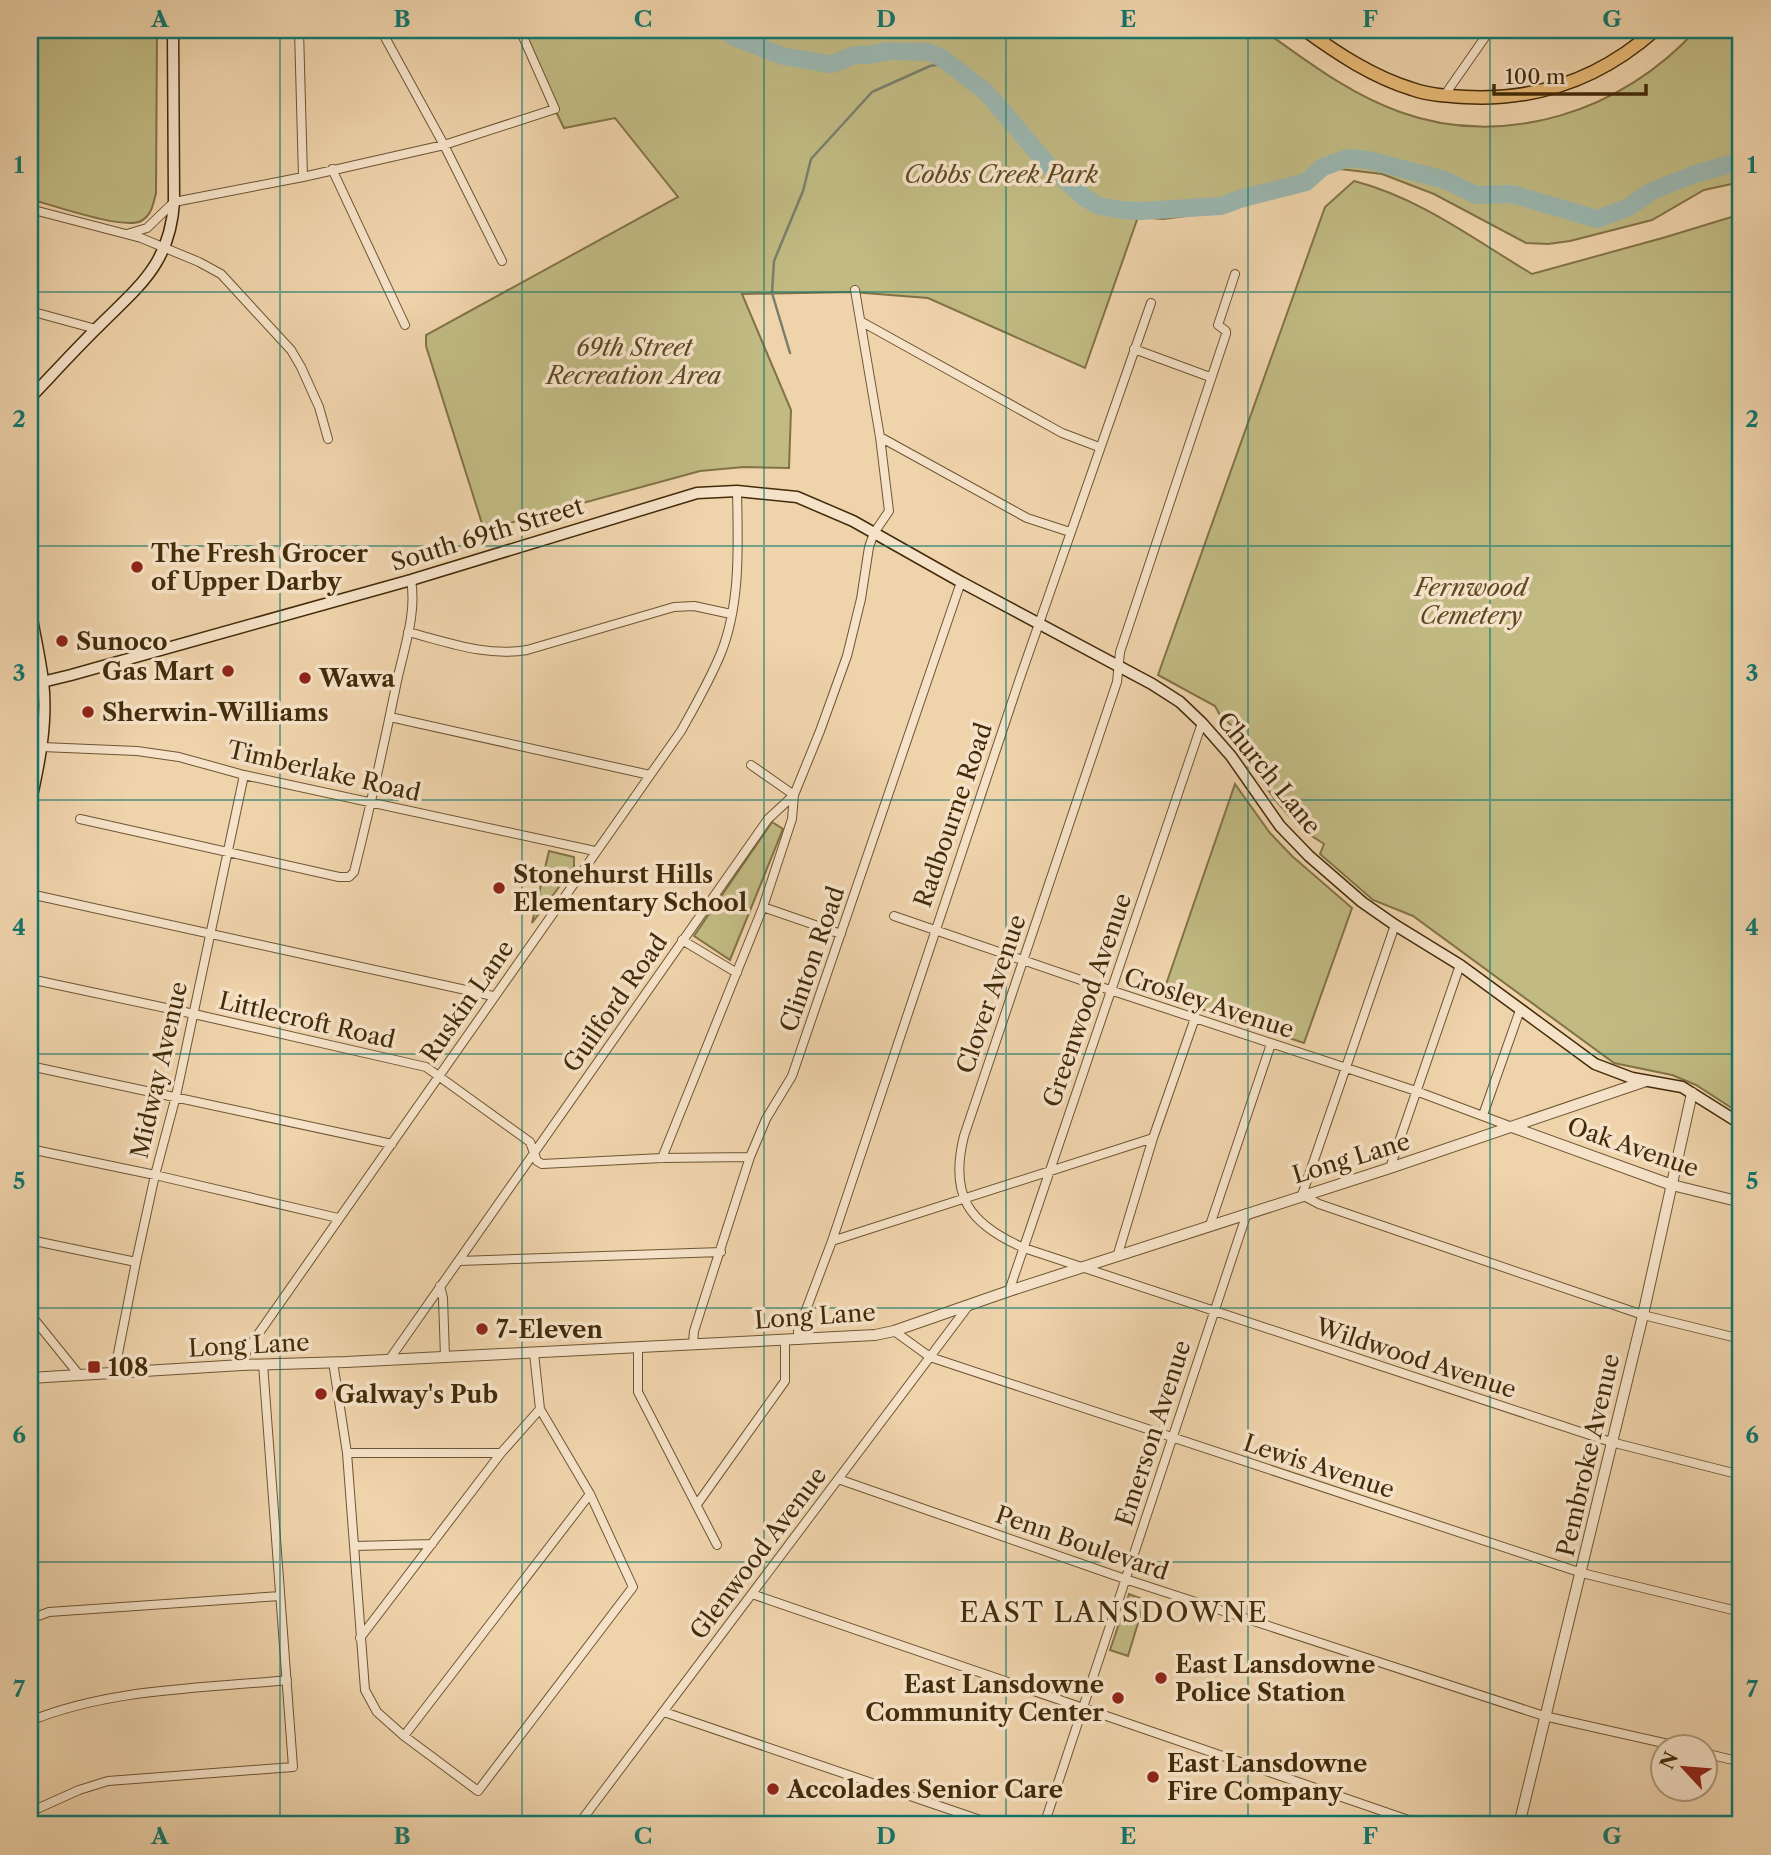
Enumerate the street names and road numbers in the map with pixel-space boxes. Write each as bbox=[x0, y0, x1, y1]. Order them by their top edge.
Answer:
street label: South 69th Street bbox=[387, 491, 587, 577]
street label: Church Lane bbox=[1211, 706, 1327, 840]
street label: Radbourne Road bbox=[908, 719, 998, 911]
street label: Timberlake Road bbox=[225, 735, 424, 807]
street label: Clinton Road bbox=[774, 882, 851, 1036]
street label: Greenwood Avenue bbox=[1037, 889, 1137, 1111]
street label: Clover Avenue bbox=[950, 911, 1032, 1077]
street label: Guilford Road bbox=[557, 928, 673, 1078]
street label: Ruskin Lane bbox=[414, 934, 520, 1068]
street label: Crosley Avenue bbox=[1120, 962, 1298, 1044]
street label: Midway Avenue bbox=[125, 979, 193, 1161]
street label: Littlecroft Road bbox=[216, 986, 398, 1054]
street label: Oak Avenue bbox=[1564, 1111, 1702, 1183]
street label: Long Lane bbox=[1289, 1126, 1413, 1190]
street label: Long Lane bbox=[753, 1297, 877, 1335]
street label: Wildwood Avenue bbox=[1311, 1312, 1520, 1404]
street label: Long Lane bbox=[188, 1327, 310, 1363]
street label: Emerson Avenue bbox=[1109, 1337, 1197, 1529]
street label: Pembroke Avenue bbox=[1551, 1351, 1625, 1559]
street label: Lewis Avenue bbox=[1240, 1428, 1398, 1504]
street label: Glenwood Avenue bbox=[684, 1461, 832, 1645]
street label: Penn Boulevard bbox=[992, 1500, 1173, 1586]

